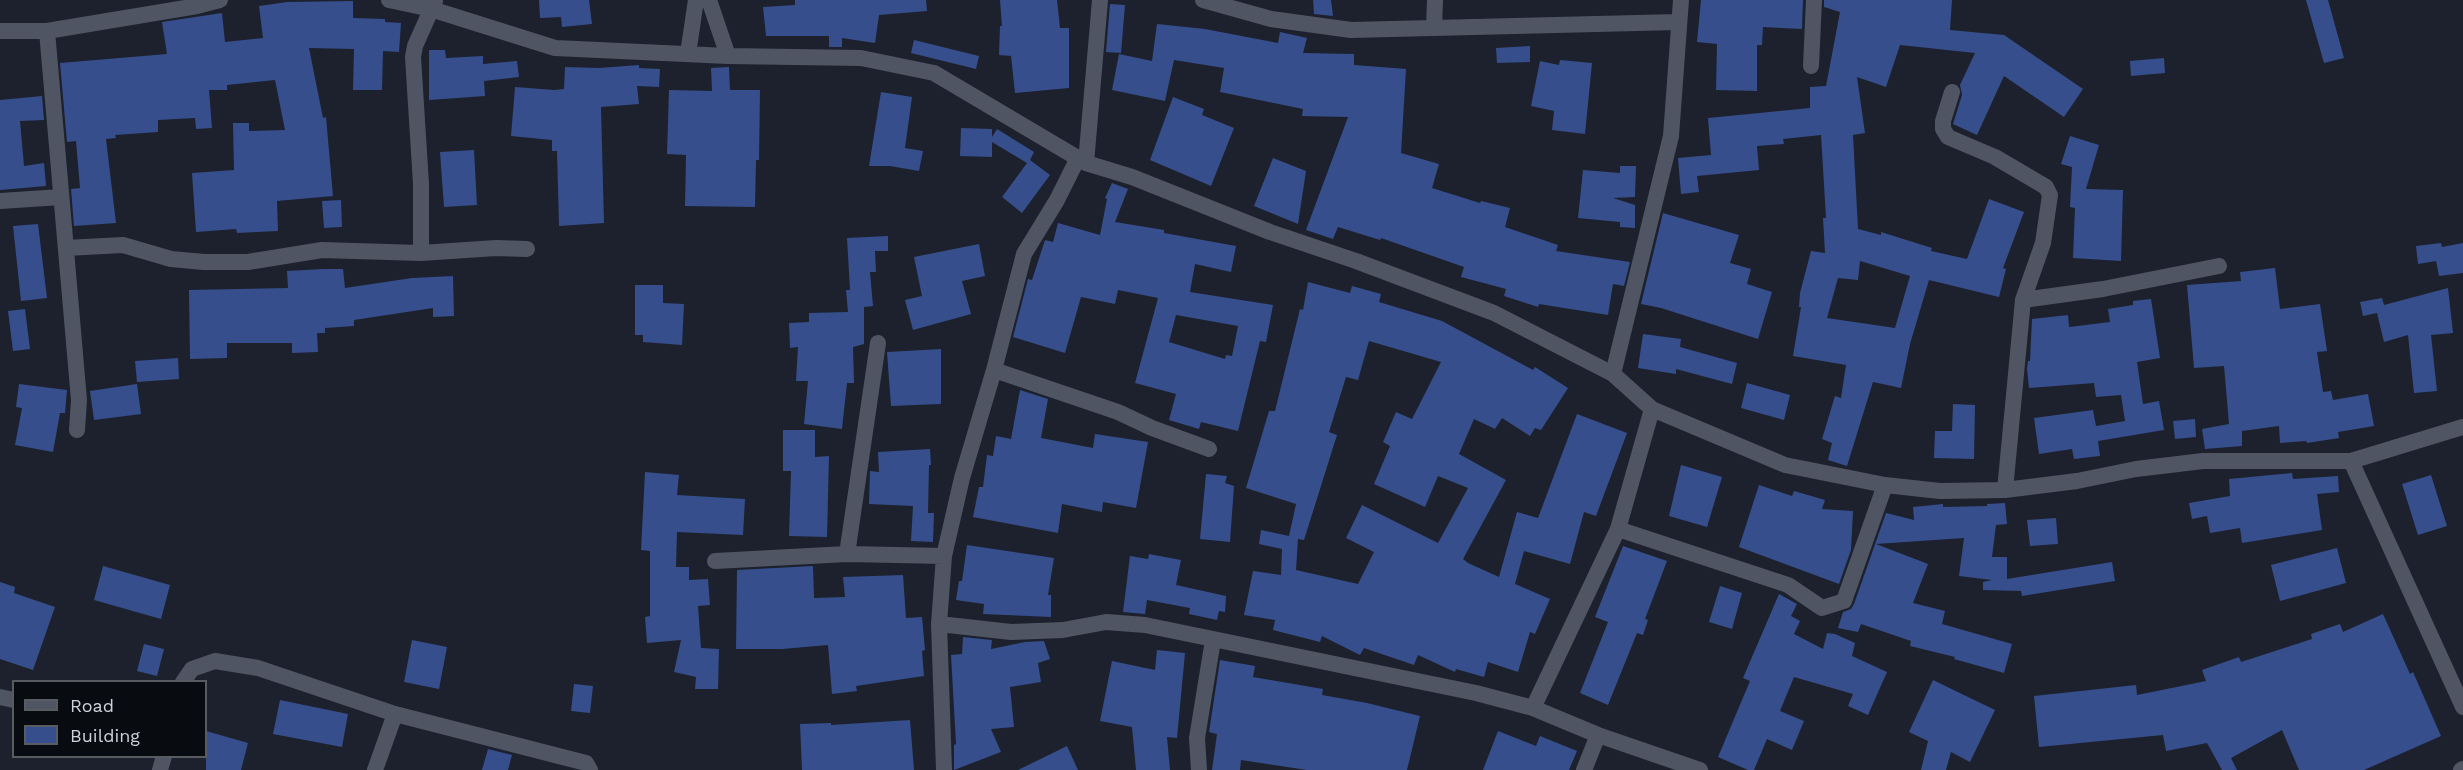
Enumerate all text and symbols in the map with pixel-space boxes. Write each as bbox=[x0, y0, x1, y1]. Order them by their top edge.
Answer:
legend bbox=[12, 680, 207, 758]
text: Road bbox=[70, 695, 114, 716]
text: Building bbox=[70, 725, 140, 746]

